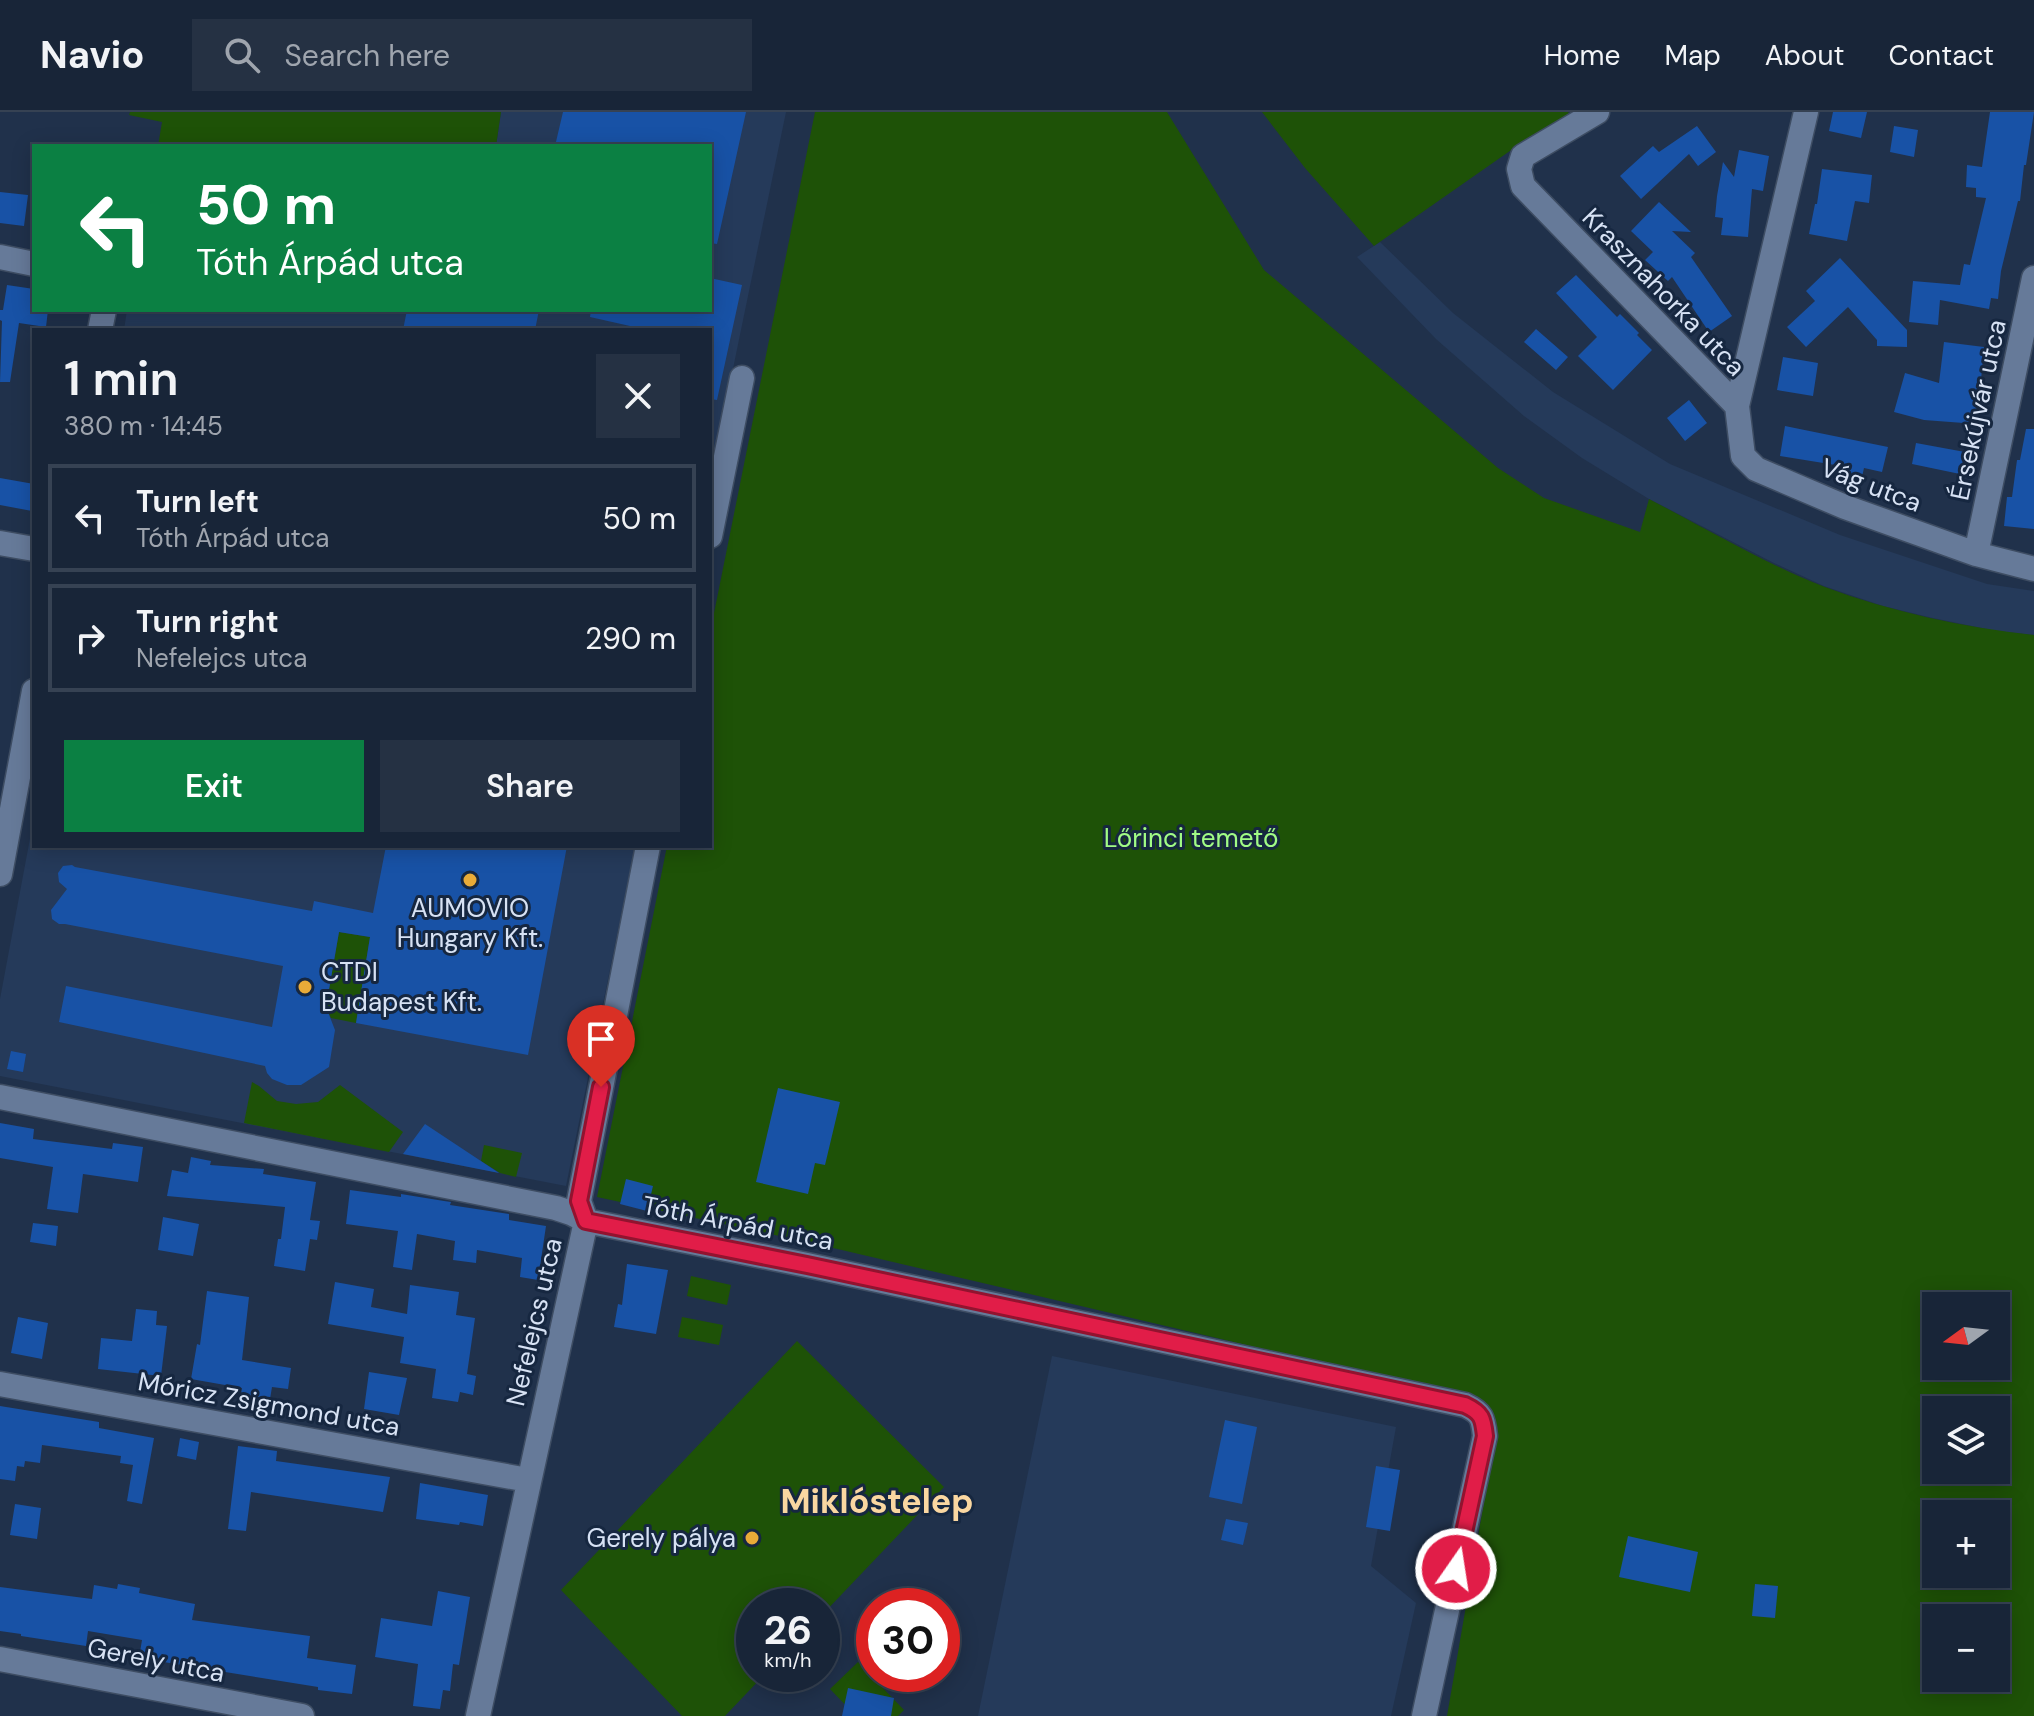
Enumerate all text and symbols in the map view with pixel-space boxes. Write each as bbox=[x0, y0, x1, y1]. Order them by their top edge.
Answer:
search box bbox=[192, 19, 752, 91]
text: Navio bbox=[40, 30, 144, 80]
icon: search bbox=[220, 33, 264, 77]
text: Search here bbox=[284, 36, 450, 75]
text: Home bbox=[1544, 37, 1620, 74]
text: Map bbox=[1664, 37, 1721, 74]
text: About bbox=[1765, 37, 1844, 74]
text: Contact bbox=[1888, 37, 1994, 74]
text: 50 m bbox=[196, 168, 336, 241]
icon: left bbox=[64, 176, 168, 280]
street label: Krasznahorka utca bbox=[1575, 201, 1753, 383]
text: Tóth Árpád utca bbox=[196, 239, 464, 286]
street label: Érsekújvár utca bbox=[1942, 317, 2014, 503]
text: 1 min bbox=[64, 347, 179, 410]
button: close bbox=[596, 354, 680, 438]
text: 380 m · 14:45 bbox=[64, 409, 223, 443]
street label: Vág utca bbox=[1816, 450, 1926, 520]
text: Turn left bbox=[136, 482, 259, 521]
icon: left bbox=[68, 496, 112, 540]
text: 50 m bbox=[602, 499, 676, 538]
text: Tóth Árpád utca bbox=[136, 521, 329, 555]
text: Turn right bbox=[136, 602, 279, 641]
icon: right bbox=[68, 616, 112, 660]
text: 290 m bbox=[585, 619, 676, 658]
text: Nefelejcs utca bbox=[136, 641, 307, 675]
button: Exit bbox=[64, 740, 364, 832]
button: Share bbox=[380, 740, 680, 832]
park label: Lőrinci temető bbox=[1104, 821, 1278, 855]
marker: AUMOVIO Hungary Kft. bbox=[461, 871, 479, 889]
place label: AUMOVIO Hungary Kft. bbox=[397, 891, 543, 955]
place label: CTDI Budapest Kft. bbox=[321, 955, 482, 1019]
marker: CTDI Budapest Kft. bbox=[296, 978, 314, 996]
pin bbox=[567, 1005, 635, 1087]
icon: arrive bbox=[579, 1017, 623, 1061]
street label: Tóth Árpád utca bbox=[640, 1188, 836, 1258]
street label: Nefelejcs utca bbox=[498, 1235, 570, 1409]
north arrow bbox=[1922, 1292, 2010, 1380]
map controls bbox=[1922, 1292, 2010, 1692]
street label: Móricz Zsigmond utca bbox=[135, 1364, 403, 1444]
button: layers bbox=[1922, 1396, 2010, 1484]
district label: Miklóstelep bbox=[780, 1479, 974, 1524]
button: + bbox=[1922, 1500, 2010, 1588]
place label: Gerely pálya bbox=[586, 1521, 736, 1555]
position arrow bbox=[1414, 1527, 1498, 1611]
marker: Gerely pálya bbox=[743, 1529, 761, 1547]
speed limit sign: 30 bbox=[856, 1588, 960, 1692]
text: 26 bbox=[764, 1604, 812, 1656]
button: − bbox=[1922, 1604, 2010, 1692]
street label: Gerely utca bbox=[84, 1630, 228, 1690]
text: km/h bbox=[764, 1647, 812, 1673]

